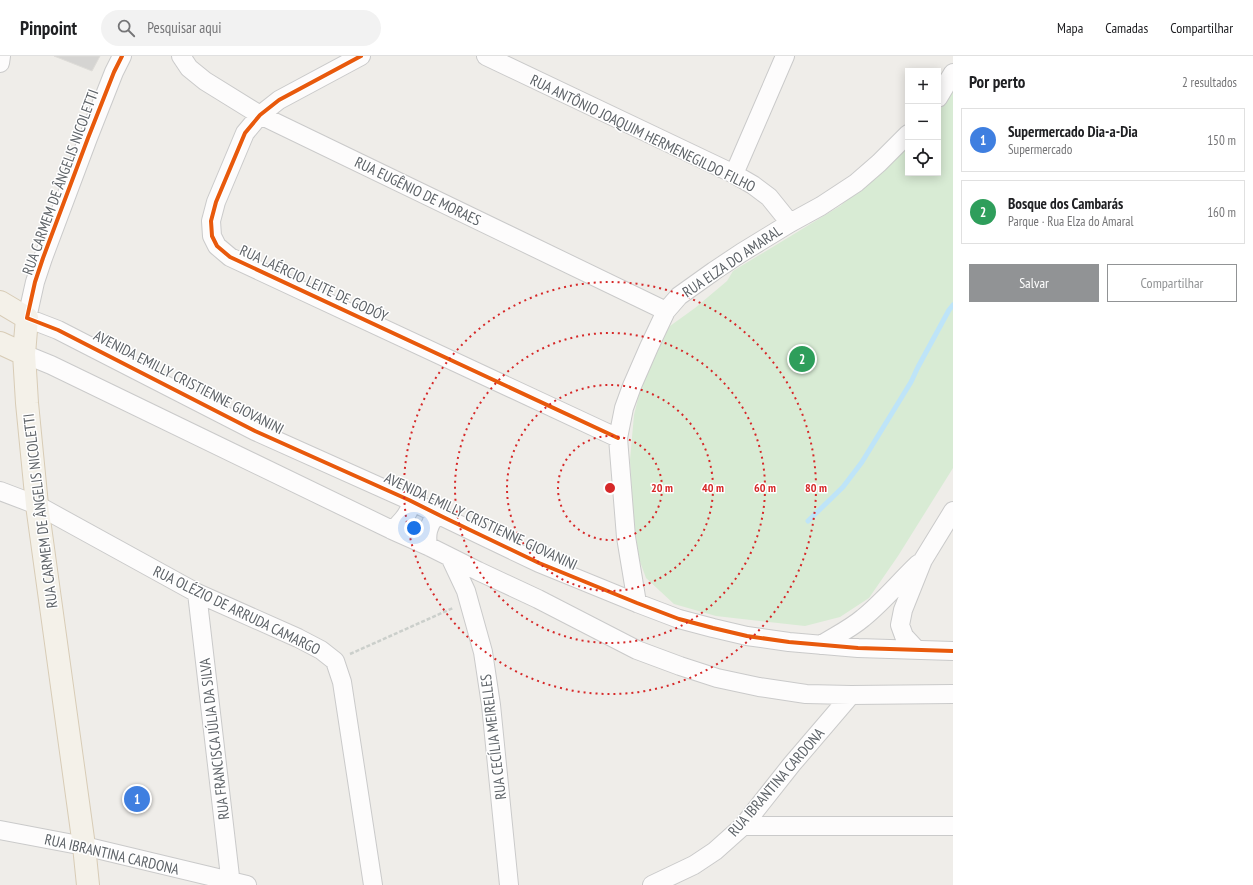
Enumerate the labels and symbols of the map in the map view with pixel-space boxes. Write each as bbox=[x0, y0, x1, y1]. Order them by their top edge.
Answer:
street label: RUA ANTÔNIO JOAQUIM HERMENEGILDO FILHO bbox=[527, 70, 759, 196]
street label: RUA CARMEM DE ÂNGELIS NICOLETTI bbox=[18, 87, 102, 277]
street label: RUA EUGÊNIO DE MORAES bbox=[352, 152, 484, 230]
street label: RUA ELZA DO AMARAL bbox=[679, 220, 786, 301]
street label: RUA LAÉRCIO LEITE DE GODÓY bbox=[237, 240, 391, 326]
street label: AVENIDA EMILLY CRISTIENNE GIOVANINI bbox=[91, 326, 287, 438]
pin: 2 bbox=[789, 344, 815, 374]
street label: RUA CARMEM DE ÂNGELIS NICOLETTI bbox=[19, 413, 61, 609]
street label: AVENIDA EMILLY CRISTIENNE GIOVANINI bbox=[381, 468, 581, 574]
text: 20 m bbox=[651, 480, 673, 495]
text: 40 m bbox=[702, 480, 724, 495]
text: 60 m bbox=[754, 480, 776, 495]
text: 80 m bbox=[805, 480, 827, 495]
centre of rings bbox=[603, 481, 617, 495]
your location bbox=[404, 518, 424, 538]
street label: RUA OLÉZIO DE ARRUDA CAMARGO bbox=[150, 561, 324, 659]
street label: RUA FRANCISCA JÚLIA DA SILVA bbox=[195, 656, 233, 821]
street label: RUA CECÍLIA MEIRELLES bbox=[476, 673, 510, 801]
street label: RUA IBRANTINA CARDONA bbox=[724, 723, 829, 840]
pin: 1 bbox=[124, 784, 150, 814]
street label: RUA IBRANTINA CARDONA bbox=[43, 829, 182, 879]

